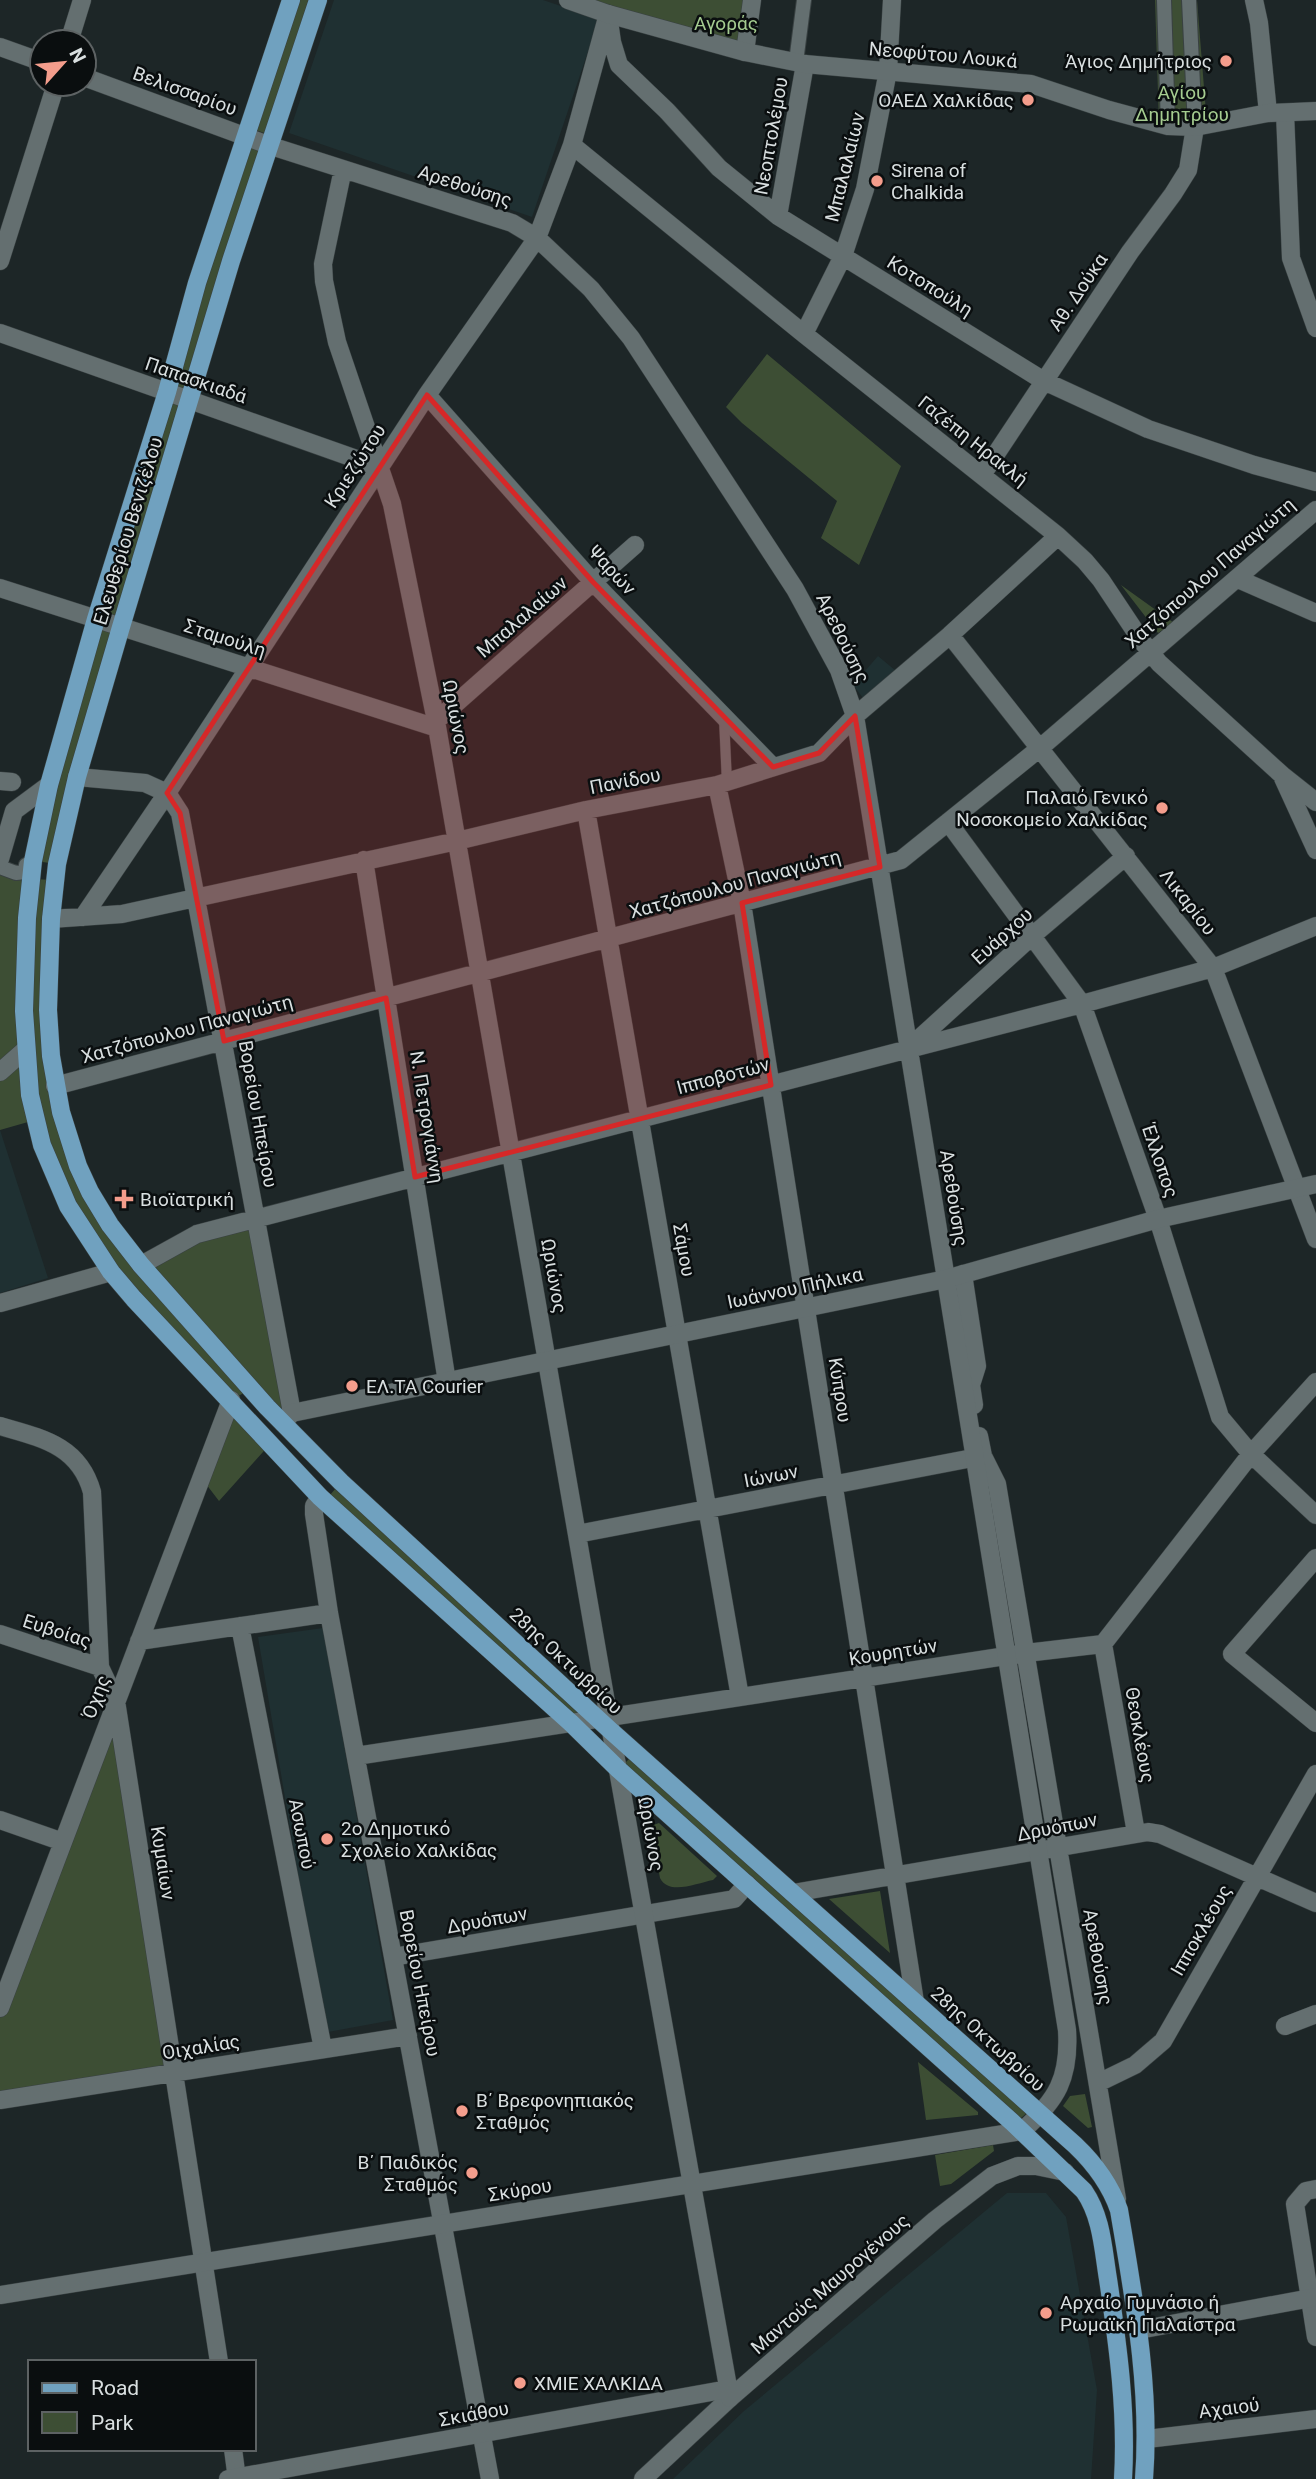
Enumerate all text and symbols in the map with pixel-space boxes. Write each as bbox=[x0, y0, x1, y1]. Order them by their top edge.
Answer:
park label: Αγοράς bbox=[694, 12, 758, 35]
north arrow bbox=[28, 28, 98, 98]
street label: Νεοφύτου Λουκά bbox=[868, 37, 1018, 73]
text: N bbox=[64, 44, 91, 67]
place label: Άγιος Δημήτριος bbox=[1065, 50, 1212, 73]
marker: Άγιος Δημήτριος bbox=[1218, 53, 1234, 69]
street label: Βελισσαρίου bbox=[130, 62, 240, 120]
street label: Νεοπτολέμου bbox=[749, 75, 793, 197]
park label: Αγίου Δημητρίου bbox=[1135, 81, 1229, 126]
place label: ΟΑΕΔ Χαλκίδας bbox=[878, 89, 1014, 112]
marker: ΟΑΕΔ Χαλκίδας bbox=[1020, 92, 1036, 108]
street label: Μπαλαλαίων bbox=[820, 110, 870, 224]
place label: Sirena of Chalkida bbox=[891, 159, 967, 204]
street label: Αρεθούσης bbox=[415, 160, 515, 212]
marker: Sirena of Chalkida bbox=[869, 173, 885, 189]
street label: Αθ. Δούκα bbox=[1044, 249, 1112, 335]
street label: Κοτοπούλη bbox=[883, 251, 977, 321]
street label: Παπασκιαδά bbox=[142, 352, 250, 408]
street label: Γαζέπη Ηρακλή bbox=[913, 391, 1033, 491]
street label: Κριεζώτου bbox=[319, 420, 391, 512]
street label: Ελευθερίου Βενιζέλου bbox=[88, 434, 168, 628]
street label: Χατζόπουλου Παναγιώτη bbox=[1120, 493, 1300, 653]
street label: Ψαρών bbox=[583, 540, 641, 600]
street label: Μπαλαλαίων bbox=[472, 571, 572, 663]
street label: Αρεθούσης bbox=[811, 589, 875, 687]
street label: Σταμούλη bbox=[181, 614, 269, 662]
street label: Ωριώνος bbox=[438, 678, 474, 756]
street label: Πανίδου bbox=[588, 763, 662, 799]
place label: Παλαιό Γενικό Νοσοκομείο Χαλκίδας bbox=[956, 786, 1148, 831]
marker: Παλαιό Γενικό Νοσοκομείο Χαλκίδας bbox=[1154, 800, 1170, 816]
street label: Χατζόπουλου Παναγιώτη bbox=[627, 845, 843, 923]
street label: Λικαρίου bbox=[1155, 864, 1221, 940]
street label: Ευάρχου bbox=[967, 903, 1037, 969]
street label: Χατζόπουλου Παναγιώτη bbox=[79, 990, 295, 1068]
street label: Βορείου Ηπείρου bbox=[234, 1039, 282, 1189]
street label: Ν. Πετρογιάννη bbox=[405, 1049, 449, 1185]
street label: Ιπποβοτών bbox=[674, 1053, 772, 1099]
street label: Έλλοπος bbox=[1136, 1119, 1183, 1201]
street label: Αρεθούσης bbox=[935, 1148, 973, 1248]
place label: Βιοϊατρική bbox=[140, 1188, 234, 1211]
marker: Βιοϊατρική bbox=[114, 1189, 134, 1209]
street label: Σάμου bbox=[668, 1222, 700, 1278]
street label: Ωριώνος bbox=[536, 1237, 572, 1315]
street label: Ιωάννου Πήλικα bbox=[725, 1262, 865, 1314]
street label: Κύπρου bbox=[824, 1356, 856, 1424]
place label: ΕΛ.ΤΑ Courier bbox=[366, 1375, 484, 1398]
marker: ΕΛ.ΤΑ Courier bbox=[344, 1378, 360, 1394]
street label: Ιώνων bbox=[742, 1459, 800, 1493]
street label: 28ης Οκτωβρίου bbox=[505, 1603, 627, 1719]
street label: Ευβοίας bbox=[20, 1609, 94, 1653]
street label: Κουρητών bbox=[847, 1634, 939, 1670]
street label: Όχης bbox=[77, 1672, 115, 1723]
street label: Θεοκλέους bbox=[1120, 1685, 1160, 1785]
street label: Ωριώνος bbox=[633, 1795, 669, 1873]
street label: Ασωπού bbox=[284, 1797, 320, 1871]
street label: Δρυόπων bbox=[1015, 1808, 1099, 1846]
place label: 2ο Δημοτικό Σχολείο Χαλκίδας bbox=[341, 1817, 497, 1862]
street label: Κυμαίων bbox=[146, 1824, 180, 1902]
marker: 2ο Δημοτικό Σχολείο Χαλκίδας bbox=[319, 1831, 335, 1847]
street label: Ιπποκλέους bbox=[1166, 1880, 1236, 1980]
street label: Δρυόπων bbox=[445, 1902, 529, 1938]
street label: Αρεθούσης bbox=[1078, 1907, 1118, 2007]
street label: Βορείου Ηπείρου bbox=[394, 1908, 446, 2058]
street label: 28ης Οκτωβρίου bbox=[926, 1982, 1050, 2096]
street label: Οιχαλίας bbox=[161, 2030, 241, 2064]
place label: Β΄ Βρεφονηπιακός Σταθμός bbox=[476, 2089, 634, 2134]
marker: Β΄ Βρεφονηπιακός Σταθμός bbox=[454, 2103, 470, 2119]
place label: Β΄ Παιδικός Σταθμός bbox=[358, 2151, 458, 2196]
marker: Β΄ Παιδικός Σταθμός bbox=[464, 2165, 480, 2181]
street label: Σκύρου bbox=[487, 2174, 553, 2206]
street label: Μαντούς Μαυρογένους bbox=[746, 2209, 914, 2359]
place label: Αρχαίο Γυμνάσιο ή Ρωμαϊκή Παλαίστρα bbox=[1060, 2291, 1236, 2336]
marker: Αρχαίο Γυμνάσιο ή Ρωμαϊκή Παλαίστρα bbox=[1038, 2305, 1054, 2321]
legend bbox=[28, 2360, 256, 2451]
place label: ΧΜΙΕ ΧΑΛΚΙΔΑ bbox=[534, 2372, 664, 2395]
marker: ΧΜΙΕ ΧΑΛΚΙΔΑ bbox=[512, 2375, 528, 2391]
text: Road bbox=[91, 2376, 139, 2400]
street label: Αχαιού bbox=[1197, 2393, 1261, 2423]
street label: Σκιάθου bbox=[437, 2397, 511, 2431]
text: Park bbox=[91, 2411, 134, 2435]

